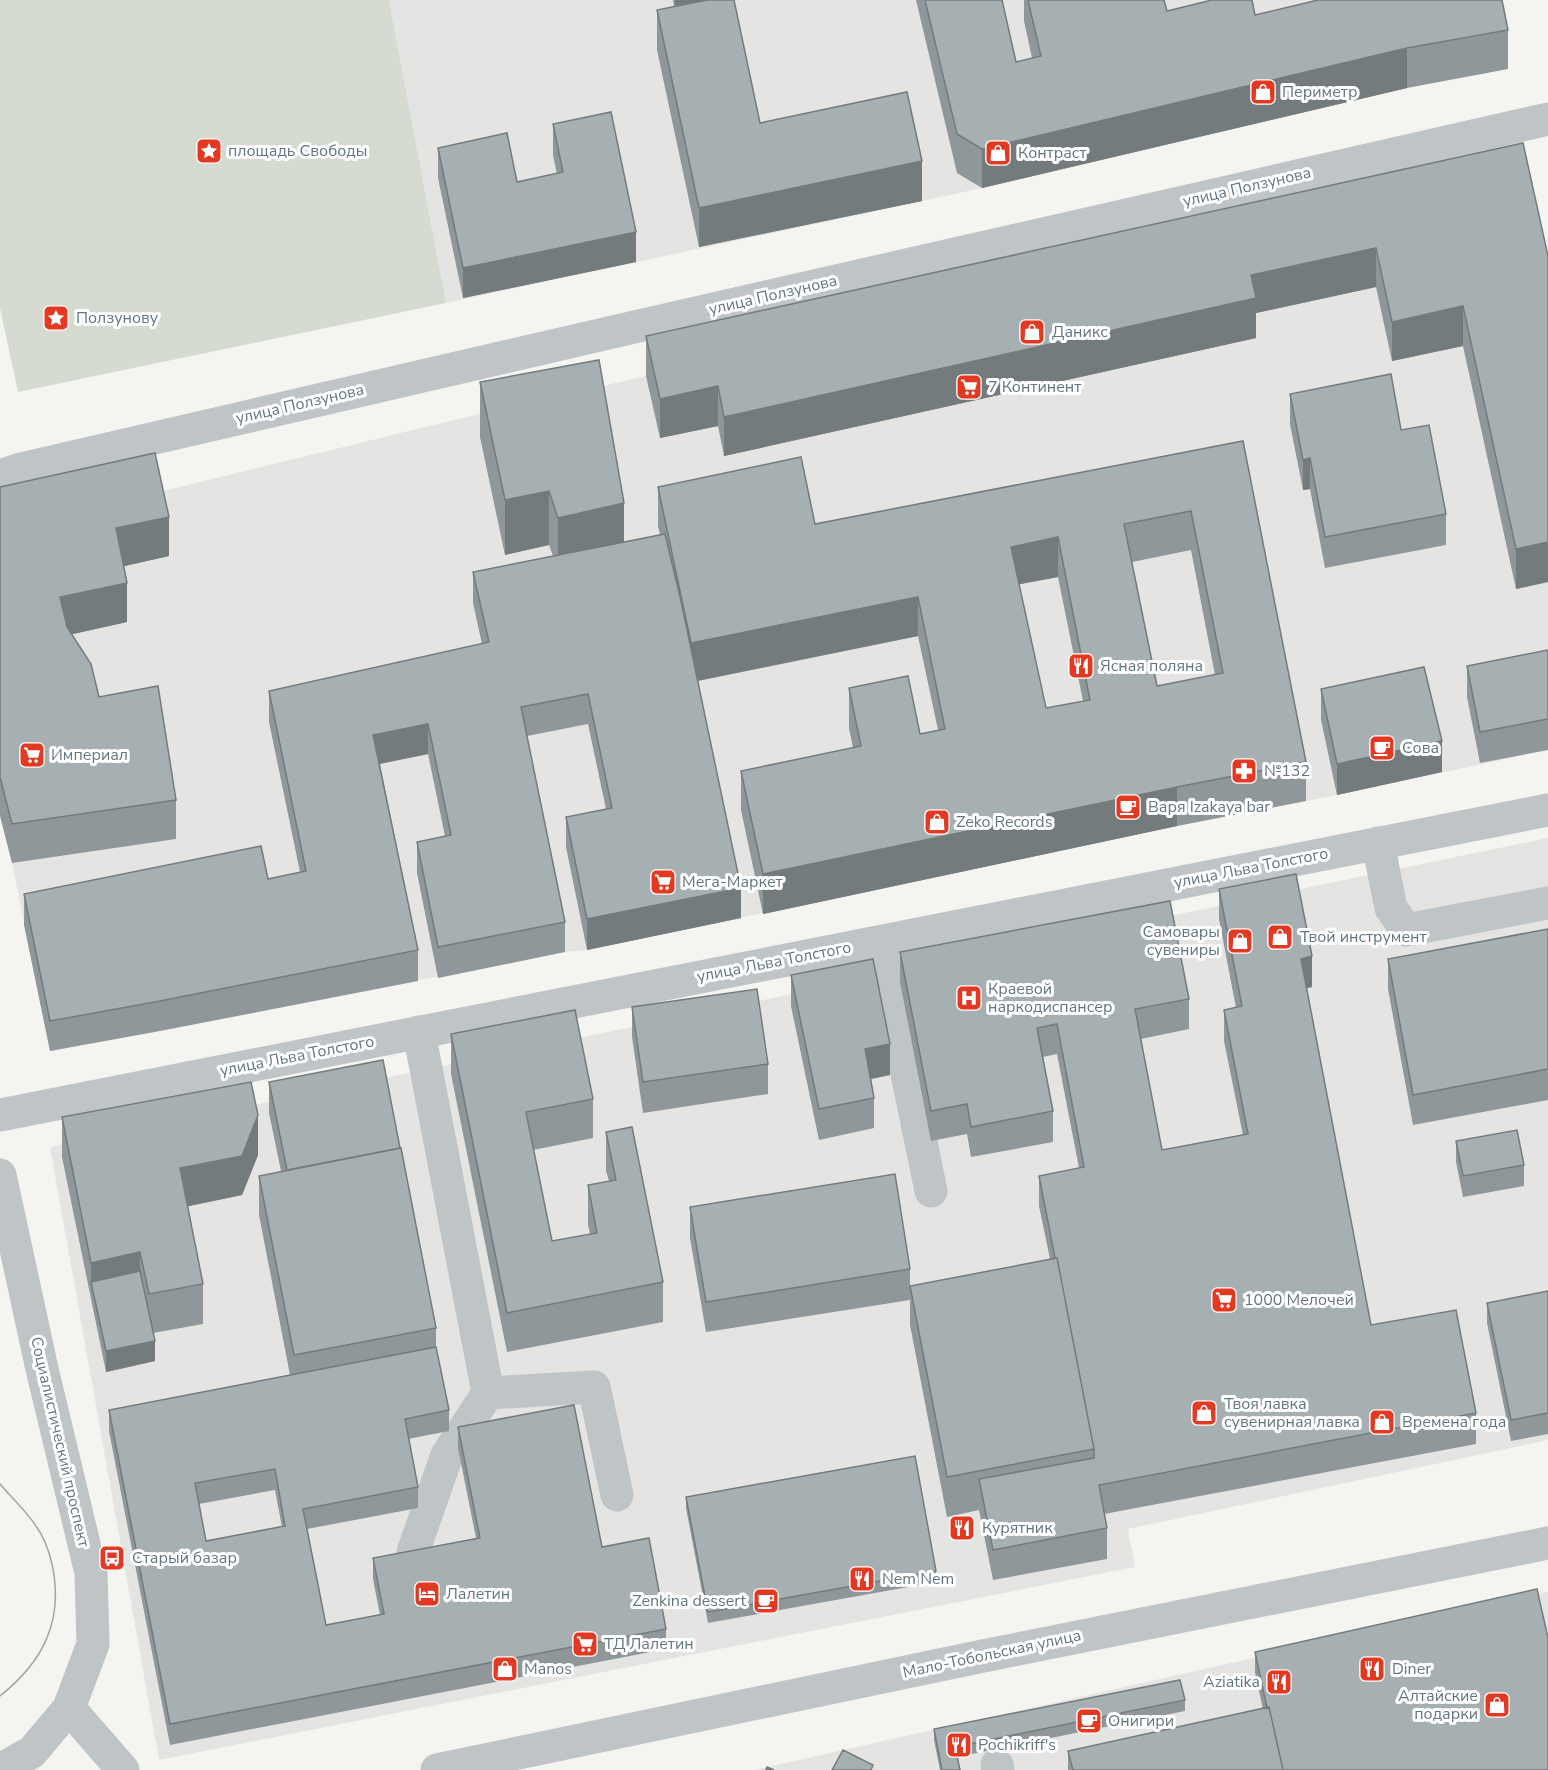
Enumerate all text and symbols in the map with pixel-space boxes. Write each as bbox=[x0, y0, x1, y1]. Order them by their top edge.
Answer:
shop icon: Периметр bbox=[1248, 77, 1278, 107]
place label: Периметр bbox=[1282, 81, 1357, 103]
place icon: площадь Свободы bbox=[194, 136, 224, 166]
shop icon: Контраст bbox=[983, 138, 1013, 168]
place label: площадь Свободы bbox=[228, 140, 367, 162]
place label: Контраст bbox=[1018, 142, 1087, 164]
street label: улица Ползунова bbox=[1181, 162, 1313, 212]
street label: улица Ползунова bbox=[707, 270, 839, 320]
place icon: Ползунову bbox=[41, 303, 71, 333]
place label: Ползунову bbox=[76, 307, 159, 329]
shop icon: Даникс bbox=[1017, 317, 1047, 347]
place label: Даникс bbox=[1052, 321, 1108, 343]
supermarket icon: 7 Континент bbox=[954, 372, 984, 402]
place label: 7 Континент bbox=[988, 376, 1082, 398]
street label: улица Ползунова bbox=[234, 379, 366, 429]
restaurant icon: Ясная поляна bbox=[1066, 651, 1096, 681]
place label: Ясная поляна bbox=[1100, 655, 1203, 677]
cafe icon: Сова bbox=[1367, 733, 1397, 763]
place label: Сова bbox=[1402, 737, 1439, 759]
supermarket icon: Империал bbox=[17, 740, 47, 770]
place label: Империал bbox=[51, 744, 128, 766]
pharmacy icon: №132 bbox=[1229, 756, 1259, 786]
place label: №132 bbox=[1264, 760, 1310, 782]
cafe icon: Варя Izakaya bar bbox=[1113, 792, 1143, 822]
place label: Варя Izakaya bar bbox=[1148, 796, 1270, 818]
shop icon: Zeko Records bbox=[922, 807, 952, 837]
place label: Zeko Records bbox=[956, 811, 1052, 833]
street label: улица Льва Толстого bbox=[1172, 842, 1330, 894]
supermarket icon: Мега-Маркет bbox=[648, 867, 678, 897]
place label: Мега-Маркет bbox=[682, 871, 784, 893]
place label: Самовары сувениры bbox=[1143, 921, 1220, 961]
shop icon: Твой инструмент bbox=[1265, 922, 1295, 952]
shop icon: Самовары сувениры bbox=[1225, 926, 1255, 956]
place label: Твой инструмент bbox=[1300, 926, 1427, 948]
street label: улица Льва Толстого bbox=[695, 936, 853, 988]
place label: Краевой наркодиспансер bbox=[988, 978, 1112, 1018]
hospital icon: Краевой наркодиспансер bbox=[954, 983, 984, 1013]
street label: улица Льва Толстого bbox=[218, 1030, 376, 1082]
supermarket icon: 1000 Мелочей bbox=[1209, 1285, 1239, 1315]
place label: 1000 Мелочей bbox=[1244, 1289, 1354, 1311]
street label: Социалистический проспект bbox=[25, 1335, 95, 1550]
place label: Твоя лавка сувенирная лавка bbox=[1224, 1393, 1360, 1433]
shop icon: Твоя лавка сувенирная лавка bbox=[1189, 1398, 1219, 1428]
shop icon: Времена года bbox=[1367, 1407, 1397, 1437]
place label: Времена года bbox=[1402, 1411, 1506, 1433]
restaurant icon: Курятник bbox=[947, 1513, 977, 1543]
place label: Курятник bbox=[982, 1517, 1053, 1539]
bus stop icon: Старый базар bbox=[97, 1543, 127, 1573]
place label: Старый базар bbox=[132, 1547, 237, 1569]
restaurant icon: Nem Nem bbox=[847, 1564, 877, 1594]
place label: Nem Nem bbox=[882, 1568, 954, 1590]
hotel icon: Лалетин bbox=[412, 1579, 442, 1609]
place label: Лалетин bbox=[446, 1583, 510, 1605]
cafe icon: Zenkina dessert bbox=[751, 1586, 781, 1616]
place label: Zenkina dessert bbox=[632, 1590, 746, 1612]
street label: Мало-Тобольская улица bbox=[901, 1624, 1083, 1684]
supermarket icon: ТД Лалетин bbox=[570, 1629, 600, 1659]
place label: ТД Лалетин bbox=[604, 1633, 694, 1655]
shop icon: Manos bbox=[490, 1654, 520, 1684]
restaurant icon: Diner bbox=[1357, 1654, 1387, 1684]
place label: Manos bbox=[524, 1658, 572, 1680]
place label: Diner bbox=[1392, 1658, 1431, 1680]
restaurant icon: Aziatika bbox=[1264, 1667, 1294, 1697]
place label: Aziatika bbox=[1203, 1671, 1260, 1693]
place label: Алтайские подарки bbox=[1398, 1685, 1478, 1725]
shop icon: Алтайские подарки bbox=[1482, 1690, 1512, 1720]
cafe icon: Онигири bbox=[1074, 1706, 1104, 1736]
place label: Онигири bbox=[1108, 1710, 1174, 1732]
restaurant icon: Pochikriff's bbox=[944, 1730, 974, 1760]
place label: Pochikriff's bbox=[978, 1734, 1056, 1756]

